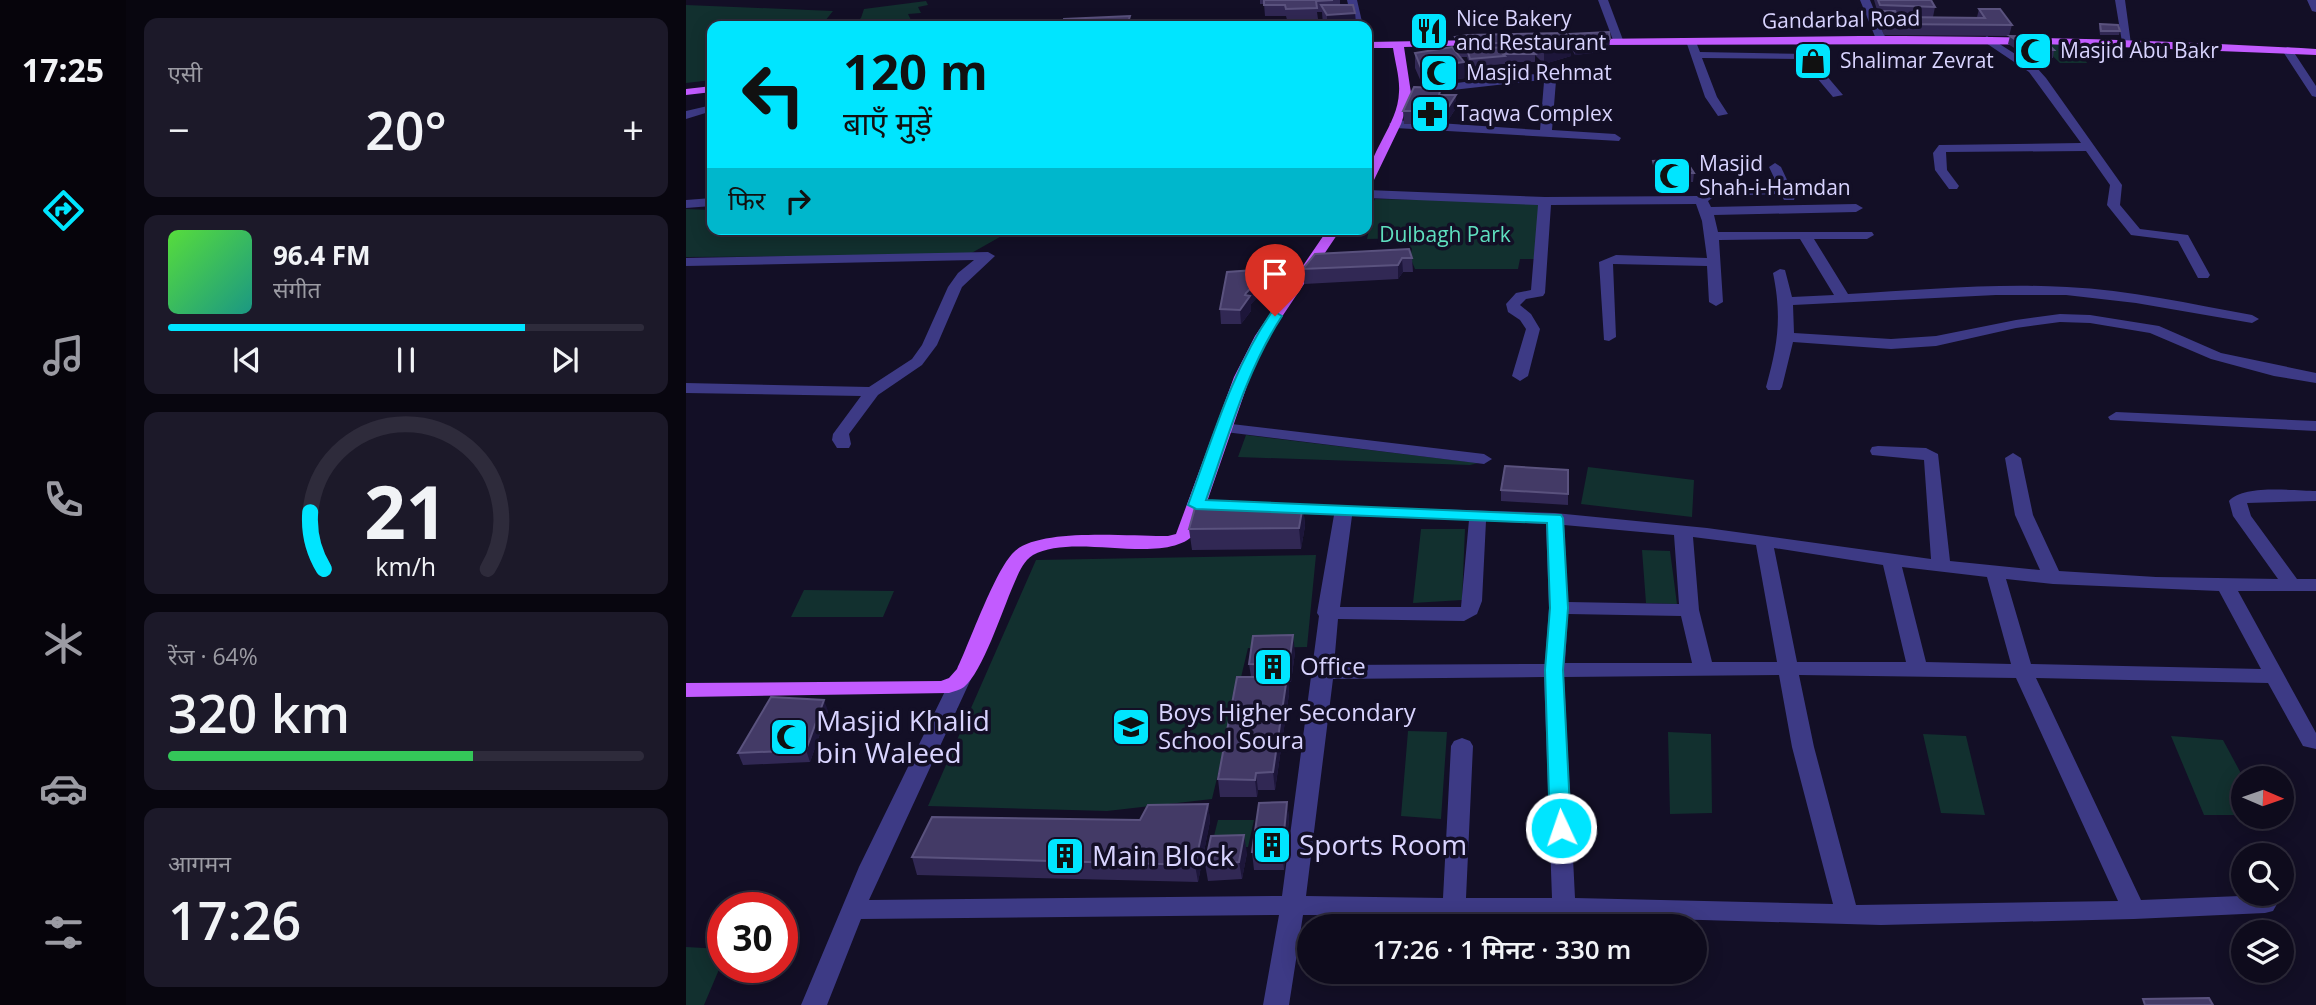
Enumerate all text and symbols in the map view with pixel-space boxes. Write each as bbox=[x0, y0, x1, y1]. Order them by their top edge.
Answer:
place label: Nice Bakery and Restaurant bbox=[1456, 4, 1606, 56]
street label: Gandarbal Road bbox=[1762, 4, 1920, 34]
restaurant icon: Nice Bakery and Restaurant bbox=[1408, 10, 1450, 52]
mosque icon: Masjid Abu Bakr bbox=[2012, 30, 2054, 72]
place label: Masjid Abu Bakr bbox=[2060, 36, 2219, 64]
text: 120 m bbox=[843, 38, 988, 104]
shop icon: Shalimar Zevrat bbox=[1792, 40, 1834, 82]
place label: Shalimar Zevrat bbox=[1840, 46, 1994, 74]
text: 17:25 bbox=[22, 48, 104, 91]
icon: left bbox=[728, 49, 819, 140]
mosque icon: Masjid Rehmat bbox=[1418, 52, 1460, 94]
text: एसी bbox=[168, 57, 202, 89]
place label: Masjid Rehmat bbox=[1466, 58, 1612, 86]
pharmacy icon: Taqwa Complex bbox=[1409, 93, 1451, 135]
text: 20° bbox=[365, 94, 447, 165]
place label: Taqwa Complex bbox=[1457, 99, 1613, 127]
text: बाएँ मुड़ें bbox=[843, 101, 932, 144]
text: − bbox=[168, 103, 190, 155]
text: + bbox=[622, 103, 644, 155]
place label: Masjid Shah-i-Hamdan bbox=[1699, 149, 1851, 201]
mosque icon: Masjid Shah-i-Hamdan bbox=[1651, 155, 1693, 197]
text: फिर bbox=[728, 182, 765, 218]
icon: right bbox=[779, 182, 817, 220]
icon: directions bbox=[39, 186, 88, 235]
park label: Dulbagh Park bbox=[1379, 220, 1511, 248]
text: 96.4 FM bbox=[273, 237, 371, 273]
pin bbox=[1245, 244, 1305, 316]
icon: arrive bbox=[1256, 255, 1294, 293]
text: संगीत bbox=[273, 273, 321, 305]
icon: music bbox=[39, 331, 88, 380]
icon: previous bbox=[228, 341, 266, 379]
icon: pause bbox=[387, 341, 425, 379]
icon: next bbox=[546, 341, 584, 379]
text: 21 bbox=[364, 461, 448, 560]
icon: phone bbox=[39, 475, 88, 524]
text: km/h bbox=[376, 548, 436, 582]
icon: climate bbox=[39, 619, 88, 668]
text: रेंज · 64% bbox=[168, 640, 258, 672]
building icon: Office bbox=[1252, 646, 1294, 688]
place label: Office bbox=[1300, 649, 1366, 682]
text: 320 km bbox=[168, 677, 350, 748]
place label: Boys Higher Secondary School Soura bbox=[1158, 695, 1417, 756]
place label: Masjid Khalid bin Waleed bbox=[816, 701, 990, 771]
school or university icon: Boys Higher Secondary School Soura bbox=[1110, 706, 1152, 748]
mosque icon: Masjid Khalid bin Waleed bbox=[768, 716, 810, 758]
icon: car bbox=[39, 764, 88, 813]
north arrow bbox=[2231, 766, 2294, 830]
map controls bbox=[2231, 766, 2294, 983]
position arrow bbox=[1524, 791, 1598, 865]
building icon: Sports Room bbox=[1251, 824, 1293, 866]
place label: Sports Room bbox=[1299, 825, 1467, 863]
building icon: Main Block bbox=[1044, 835, 1086, 877]
place label: Main Block bbox=[1092, 836, 1235, 874]
button: search bbox=[2231, 843, 2294, 906]
text: आगमन bbox=[168, 847, 231, 879]
text: 17:26 bbox=[168, 884, 301, 955]
speed limit sign: 30 bbox=[707, 892, 798, 983]
icon: filters bbox=[39, 908, 88, 957]
button: layers bbox=[2231, 920, 2294, 983]
text: 17:26 · 1 मिनट · 330 m bbox=[1373, 931, 1631, 967]

